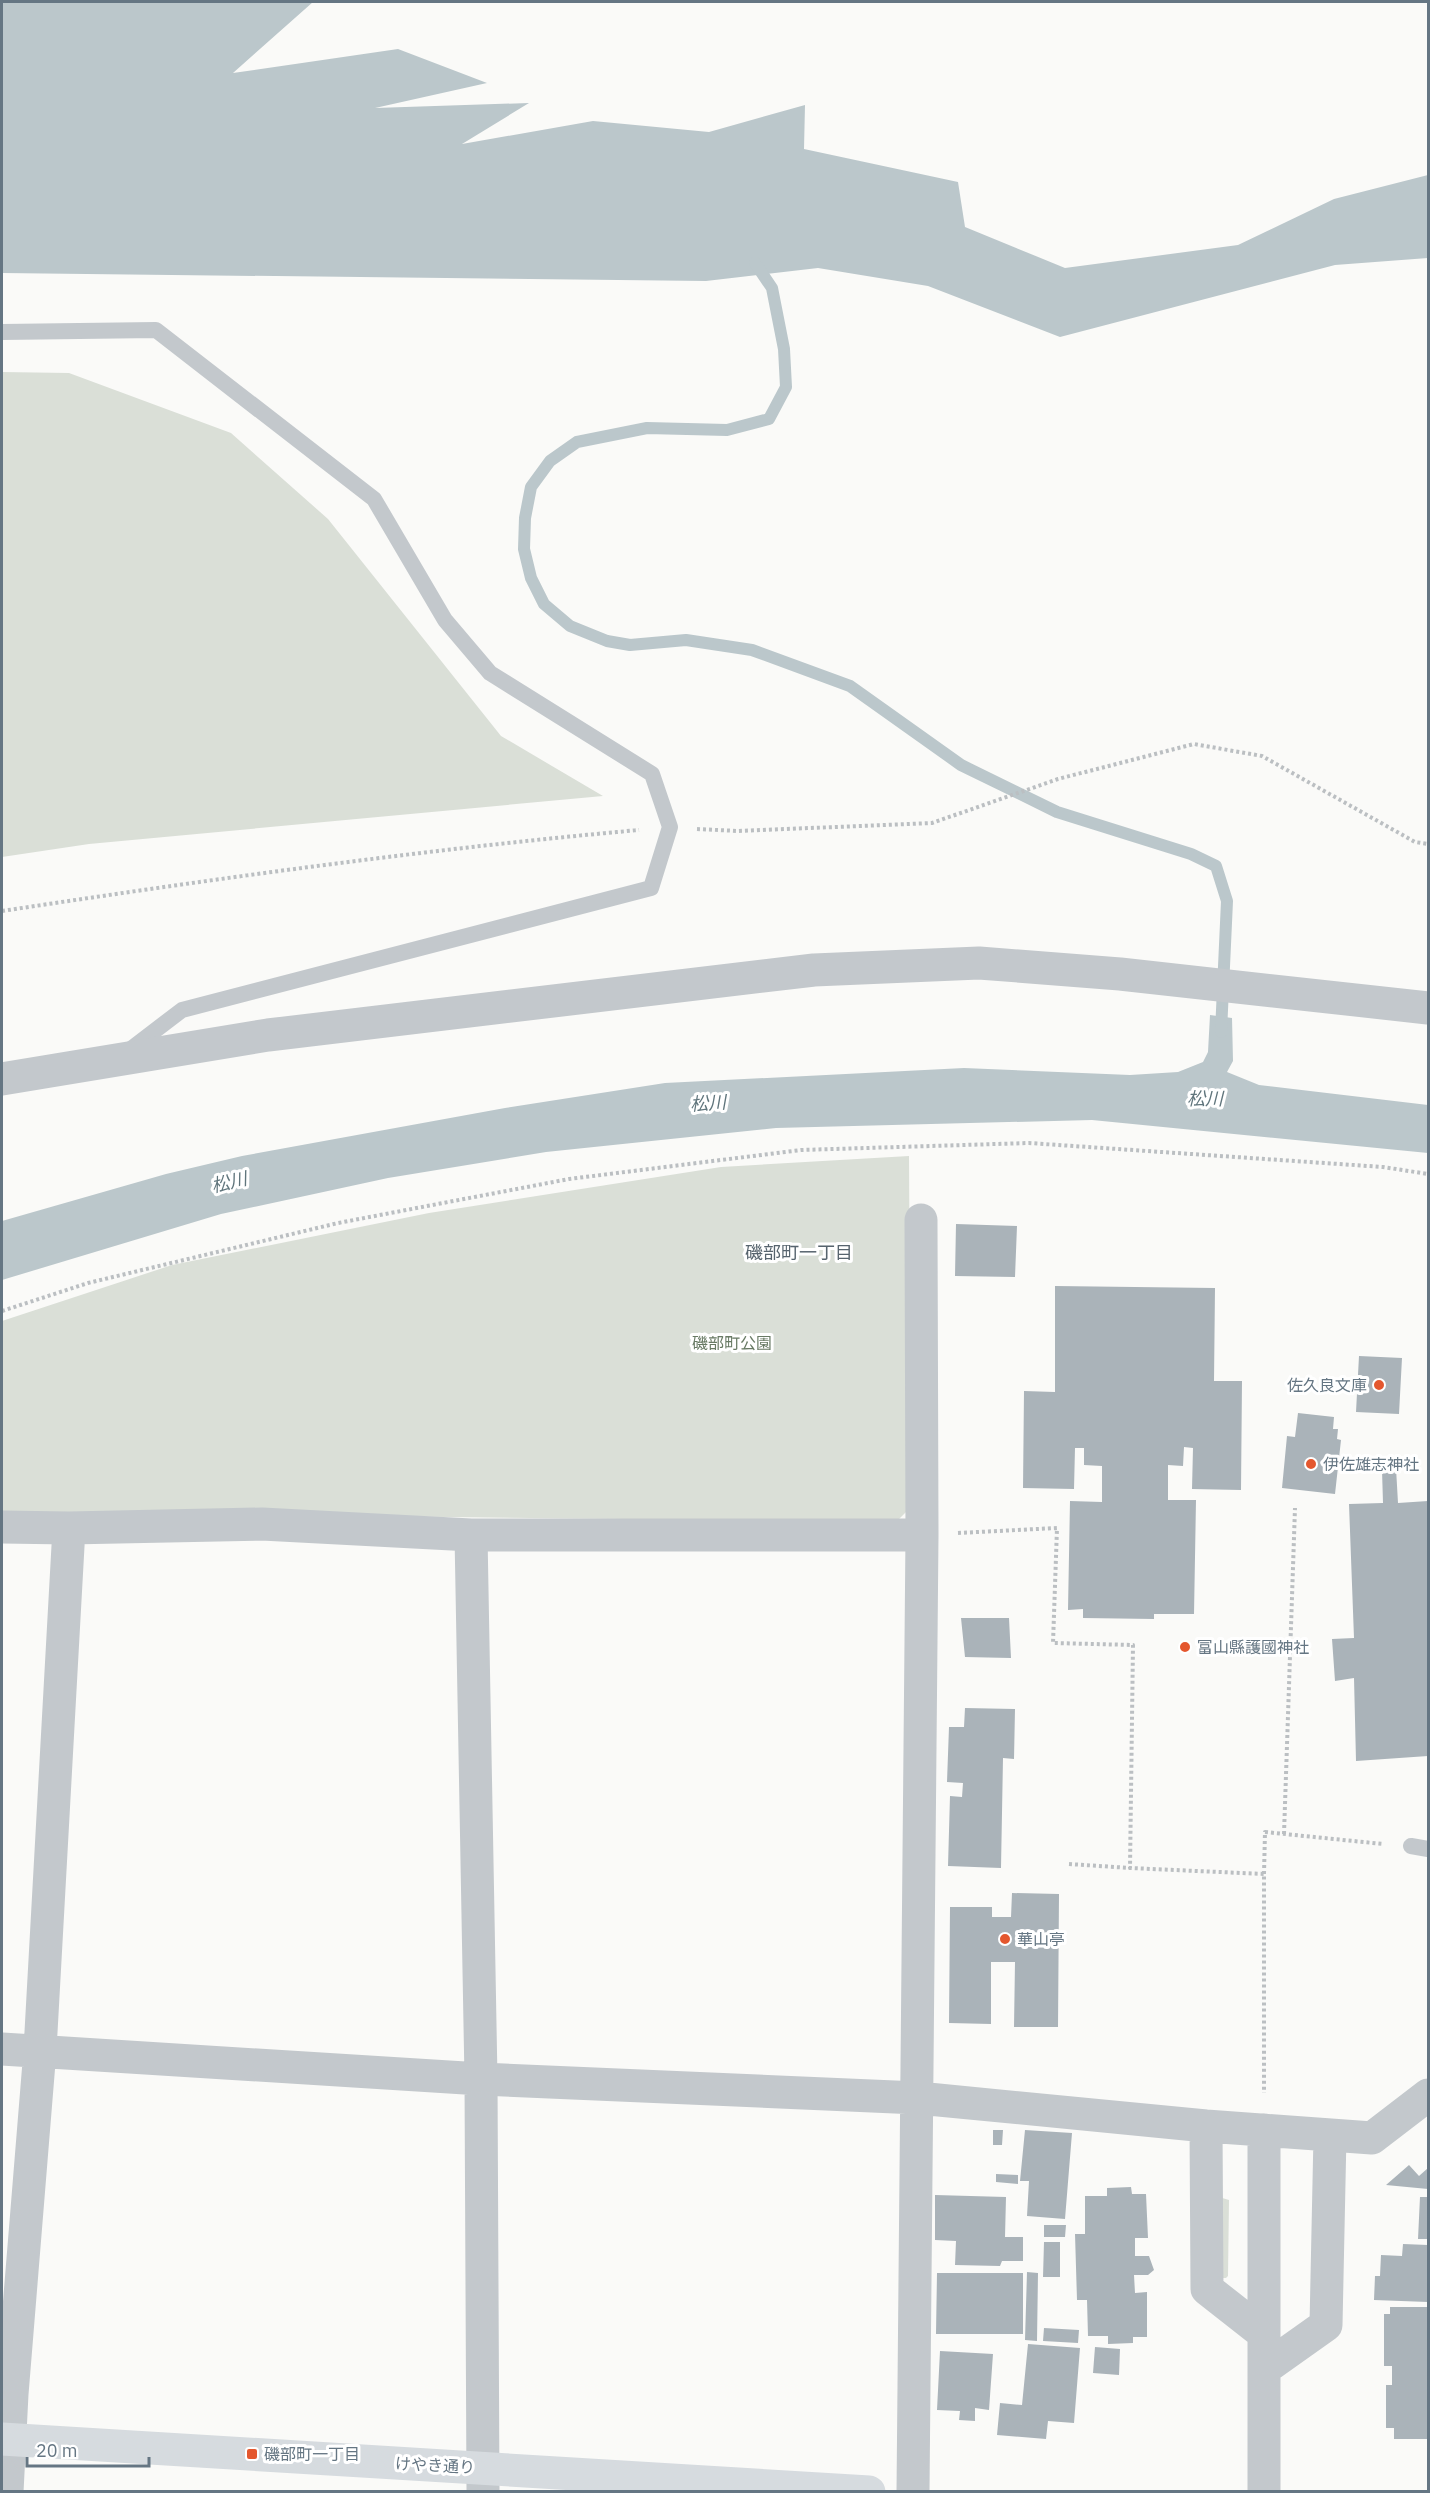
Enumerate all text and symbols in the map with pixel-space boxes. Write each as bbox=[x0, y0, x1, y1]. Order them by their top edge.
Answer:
water label: 松川 bbox=[1187, 1087, 1225, 1110]
water label: 松川 bbox=[689, 1090, 729, 1116]
water label: 松川 bbox=[209, 1166, 251, 1197]
district label: 磯部町一丁目 bbox=[745, 1241, 853, 1264]
park label: 磯部町公園 bbox=[692, 1333, 772, 1353]
place label: 佐久良文庫 bbox=[1287, 1375, 1367, 1395]
marker: 佐久良文庫 bbox=[1372, 1378, 1386, 1392]
place label: 伊佐雄志神社 bbox=[1323, 1454, 1419, 1474]
marker: 伊佐雄志神社 bbox=[1304, 1457, 1318, 1471]
place label: 富山縣護國神社 bbox=[1197, 1637, 1309, 1657]
marker: 富山縣護國神社 bbox=[1178, 1640, 1192, 1654]
place label: 華山亭 bbox=[1017, 1929, 1065, 1949]
marker: 華山亭 bbox=[998, 1932, 1012, 1946]
scale bar bbox=[27, 2430, 148, 2468]
text: 20 m bbox=[36, 2439, 78, 2462]
place label: 磯部町一丁目 bbox=[264, 2444, 360, 2464]
marker: 磯部町一丁目 bbox=[245, 2447, 259, 2461]
street label: けやき通り bbox=[395, 2453, 475, 2477]

